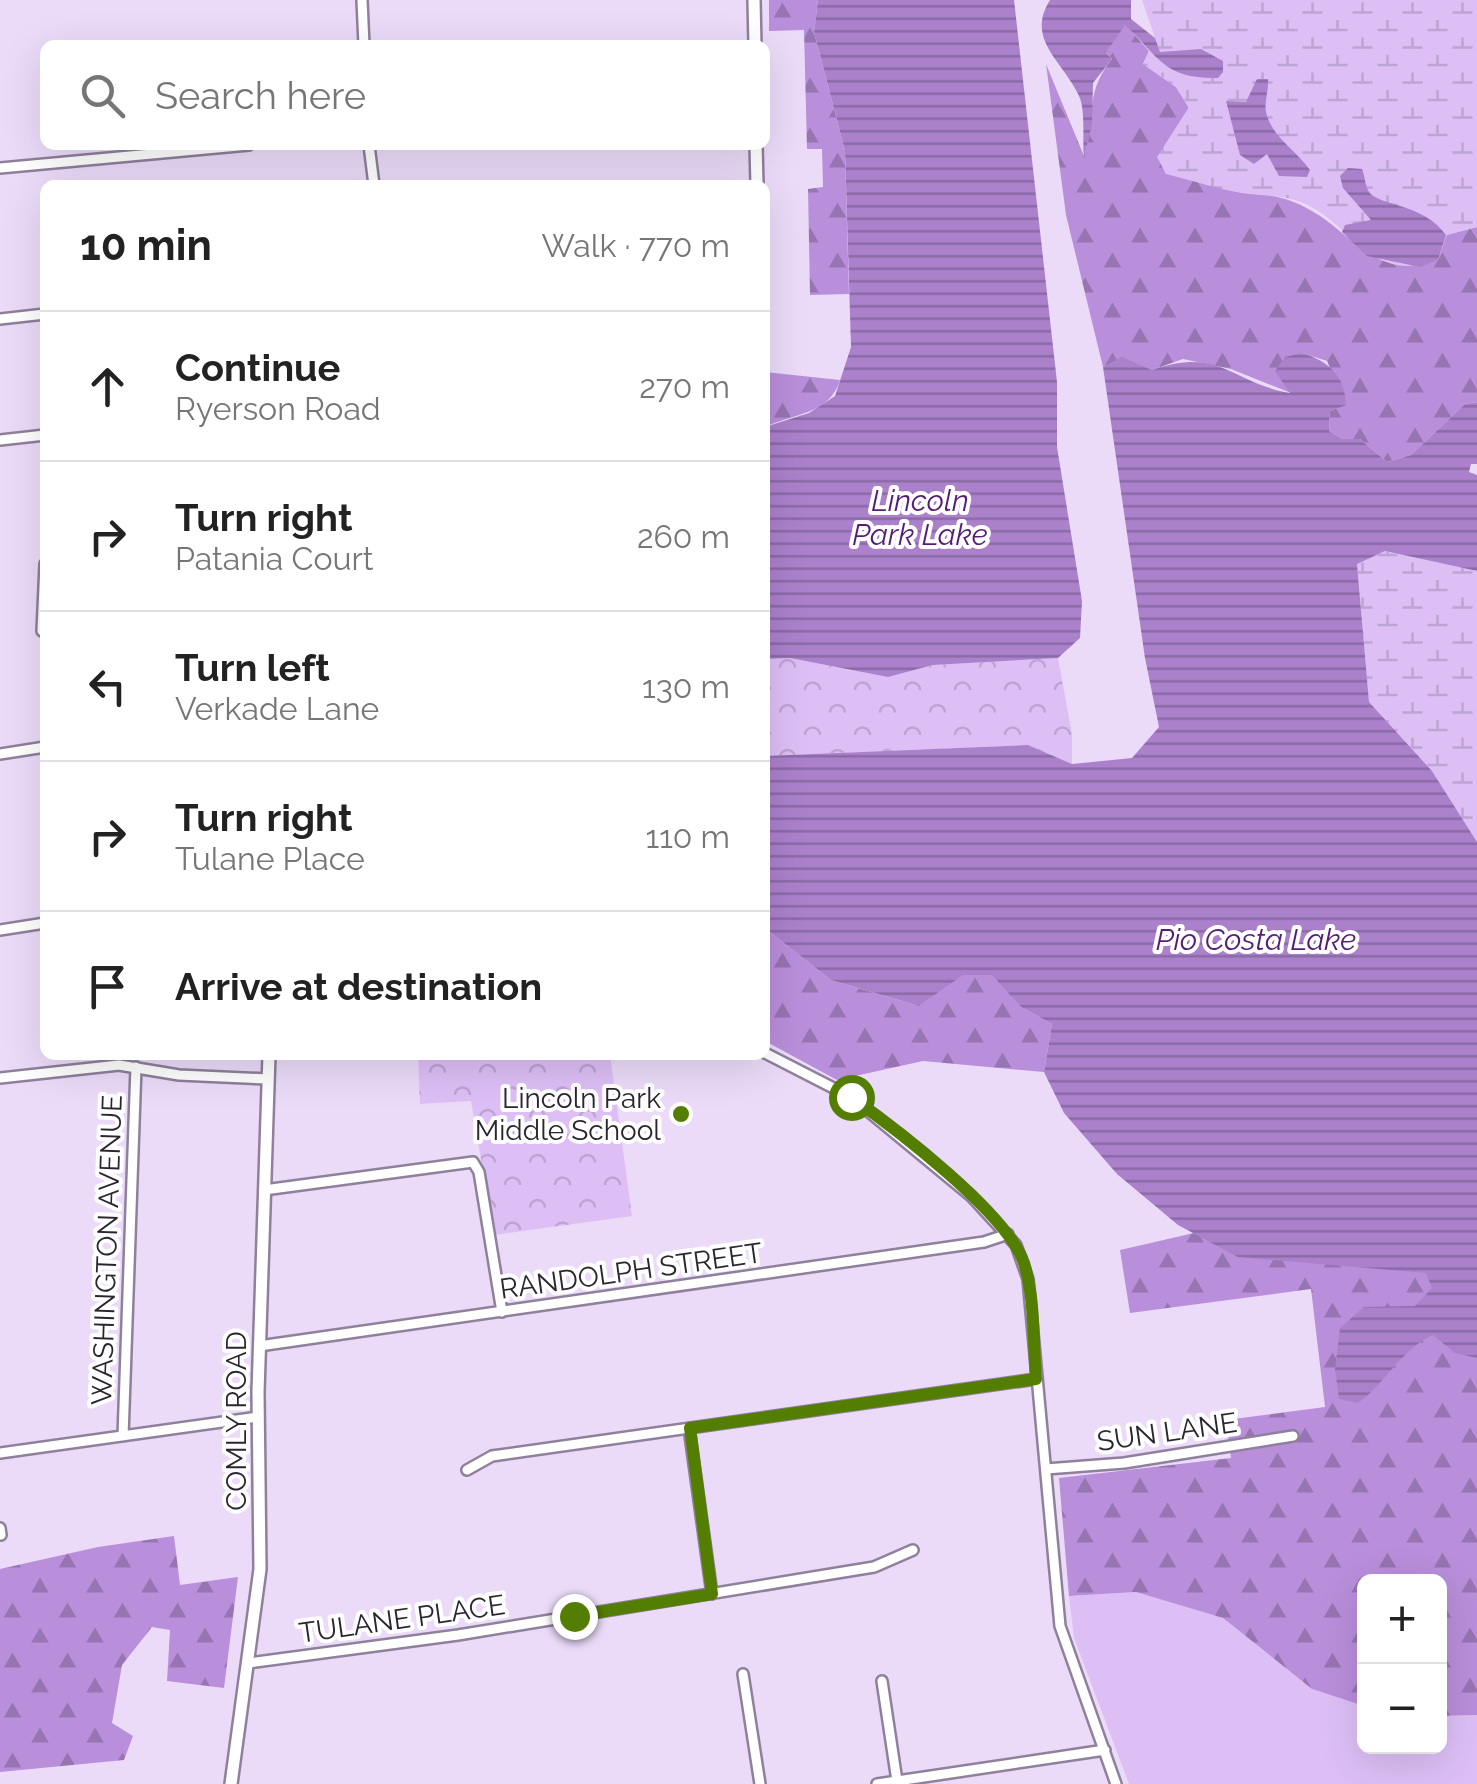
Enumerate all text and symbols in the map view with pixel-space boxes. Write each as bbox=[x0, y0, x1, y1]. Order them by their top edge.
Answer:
search box bbox=[40, 40, 770, 150]
icon: search bbox=[75, 68, 130, 123]
text: Search here bbox=[155, 73, 366, 118]
text: 10 min bbox=[80, 221, 212, 270]
text: Walk · 770 m bbox=[541, 227, 730, 264]
text: Continue bbox=[175, 345, 340, 390]
icon: ahead bbox=[80, 359, 135, 414]
text: 270 m bbox=[639, 368, 730, 405]
text: Ryerson Road bbox=[175, 390, 381, 427]
water label: Lincoln Park Lake bbox=[852, 483, 988, 552]
text: Turn right bbox=[175, 495, 352, 540]
icon: right bbox=[80, 509, 135, 564]
text: 260 m bbox=[637, 518, 730, 555]
text: Patania Court bbox=[175, 540, 373, 577]
text: Turn left bbox=[175, 645, 330, 690]
icon: left bbox=[80, 659, 135, 714]
text: 130 m bbox=[642, 668, 730, 705]
text: Verkade Lane bbox=[175, 690, 379, 727]
text: Turn right bbox=[175, 795, 352, 840]
icon: right bbox=[80, 809, 135, 864]
text: 110 m bbox=[645, 818, 730, 855]
text: Tulane Place bbox=[175, 840, 365, 877]
water label: Pio Costa Lake bbox=[1156, 922, 1356, 957]
icon: arrive bbox=[80, 959, 135, 1014]
text: Arrive at destination bbox=[175, 964, 542, 1009]
route start bbox=[829, 1075, 875, 1121]
place label: Lincoln Park Middle School bbox=[475, 1082, 661, 1147]
street label: WASHINGTON AVENUE bbox=[85, 1094, 129, 1406]
marker: Lincoln Park Middle School bbox=[670, 1103, 692, 1125]
street label: RANDOLPH STREET bbox=[498, 1236, 764, 1306]
street label: COMLY ROAD bbox=[220, 1331, 253, 1511]
street label: SUN LANE bbox=[1095, 1406, 1239, 1458]
map controls bbox=[1357, 1574, 1447, 1754]
button: + bbox=[1357, 1574, 1447, 1664]
street label: TULANE PLACE bbox=[297, 1588, 507, 1650]
route end bbox=[552, 1594, 598, 1640]
button: − bbox=[1357, 1664, 1447, 1754]

